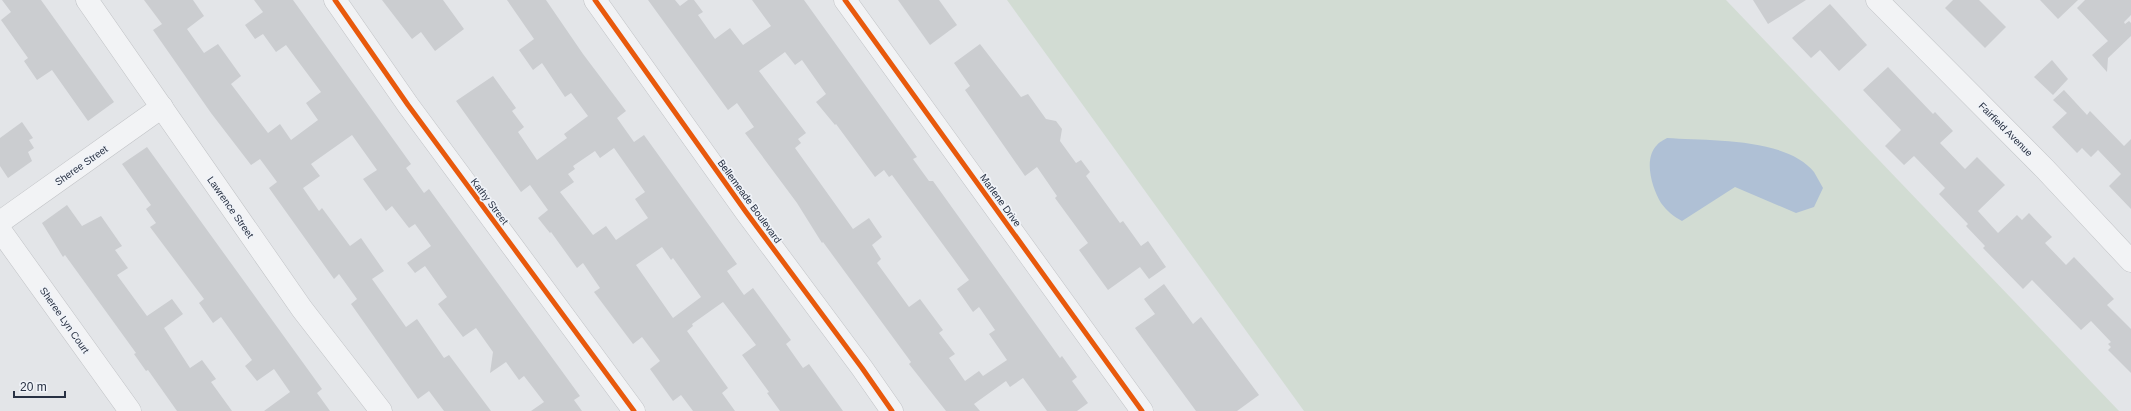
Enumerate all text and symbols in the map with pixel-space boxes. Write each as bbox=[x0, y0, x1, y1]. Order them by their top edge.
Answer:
street label: Fairfield Avenue bbox=[1976, 100, 2035, 159]
street label: Sheree Street bbox=[53, 143, 110, 188]
street label: Bellemeade Boulevard bbox=[716, 157, 784, 245]
street label: Marlene Drive bbox=[978, 172, 1024, 229]
street label: Lawrence Street bbox=[205, 174, 256, 240]
street label: Kathy Street bbox=[469, 176, 511, 227]
street label: Sheree Lyn Court bbox=[38, 285, 92, 356]
scale bar bbox=[14, 373, 65, 399]
text: 20 m bbox=[20, 380, 47, 394]

